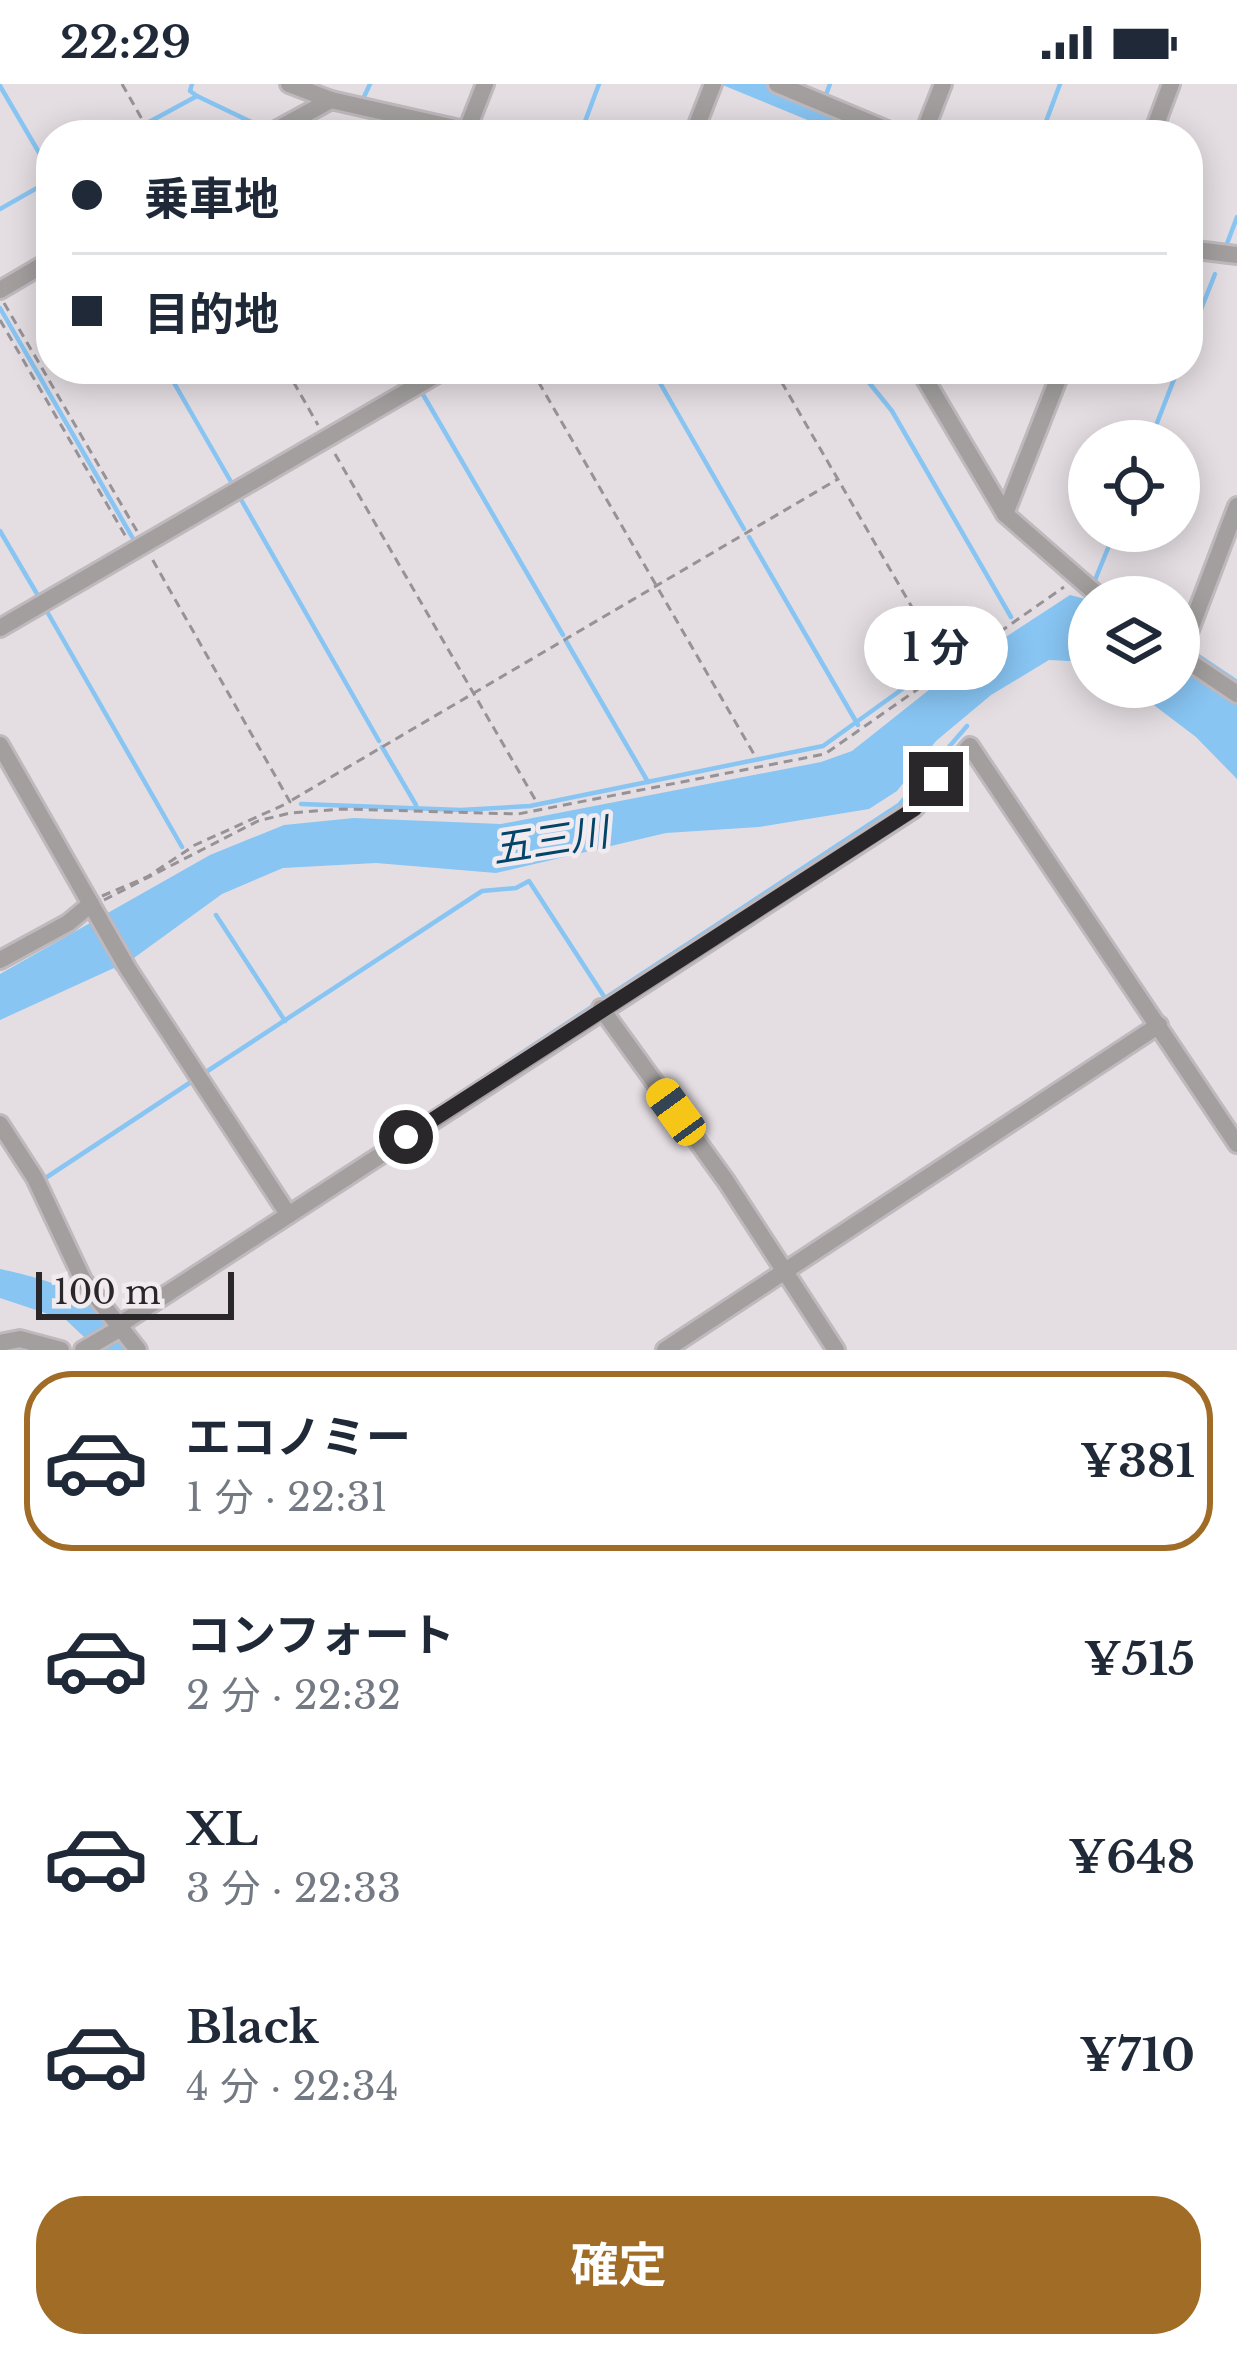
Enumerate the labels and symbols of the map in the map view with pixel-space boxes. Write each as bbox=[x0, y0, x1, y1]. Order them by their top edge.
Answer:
callout: 1 分 bbox=[864, 605, 1008, 689]
route end bbox=[909, 752, 963, 806]
water label: 五三川 bbox=[488, 807, 616, 874]
car bbox=[640, 1072, 712, 1152]
route start bbox=[379, 1110, 433, 1164]
scale bar bbox=[36, 1266, 234, 1319]

